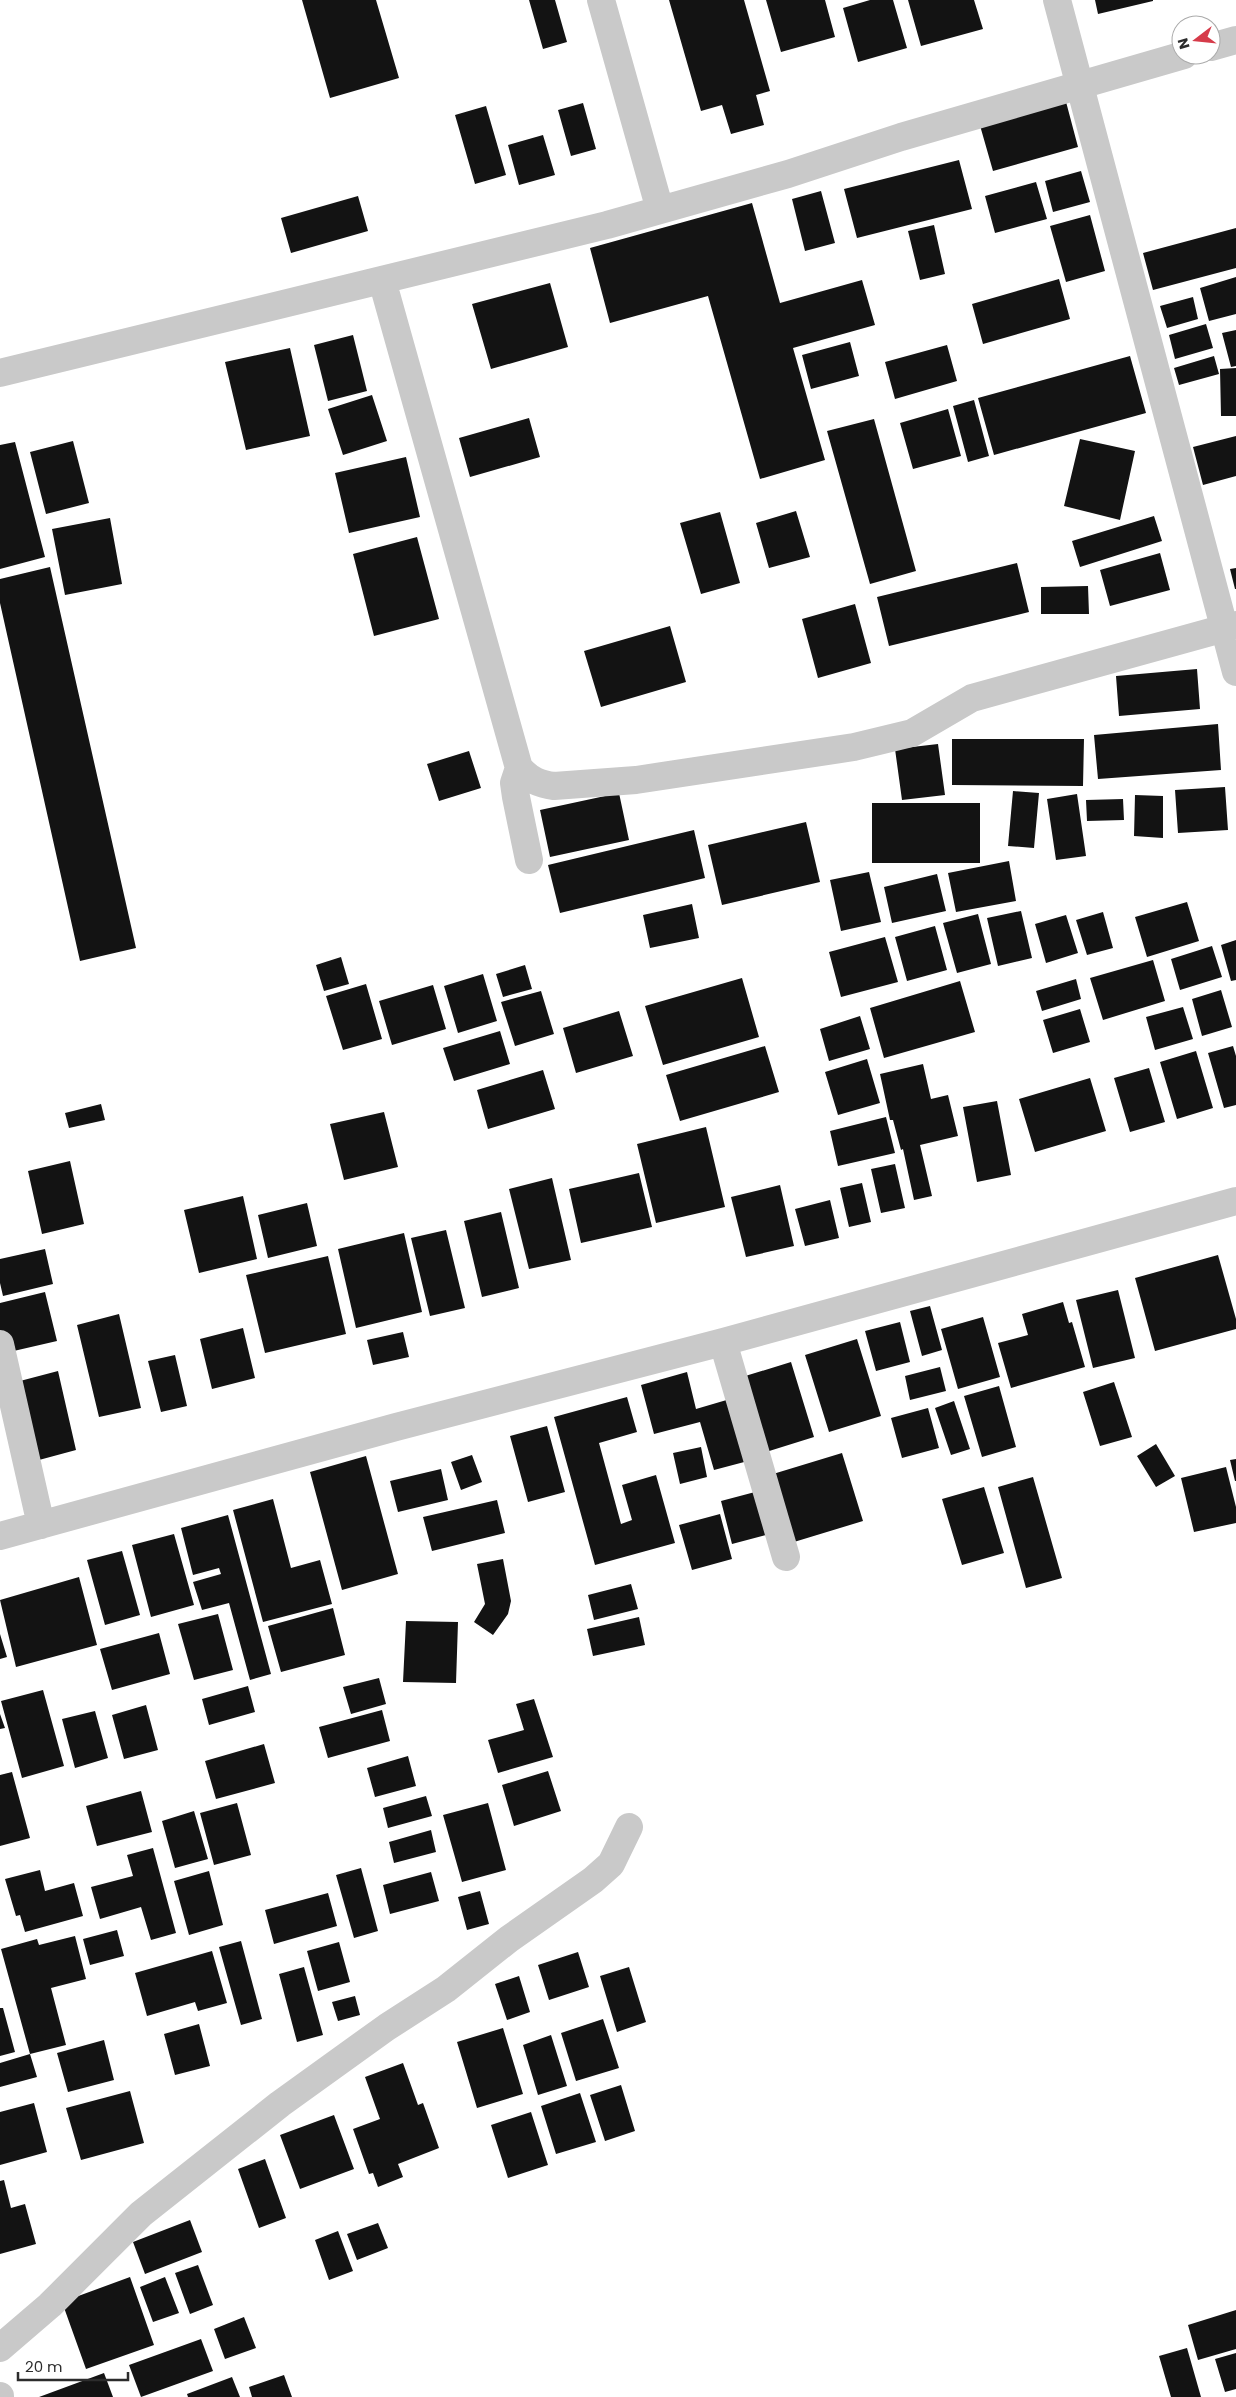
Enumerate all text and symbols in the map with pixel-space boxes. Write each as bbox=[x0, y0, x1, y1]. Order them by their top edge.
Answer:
north arrow bbox=[1171, 15, 1221, 65]
text: N bbox=[1172, 36, 1195, 51]
scale bar bbox=[18, 2350, 128, 2382]
text: 20 m bbox=[25, 2356, 63, 2377]

